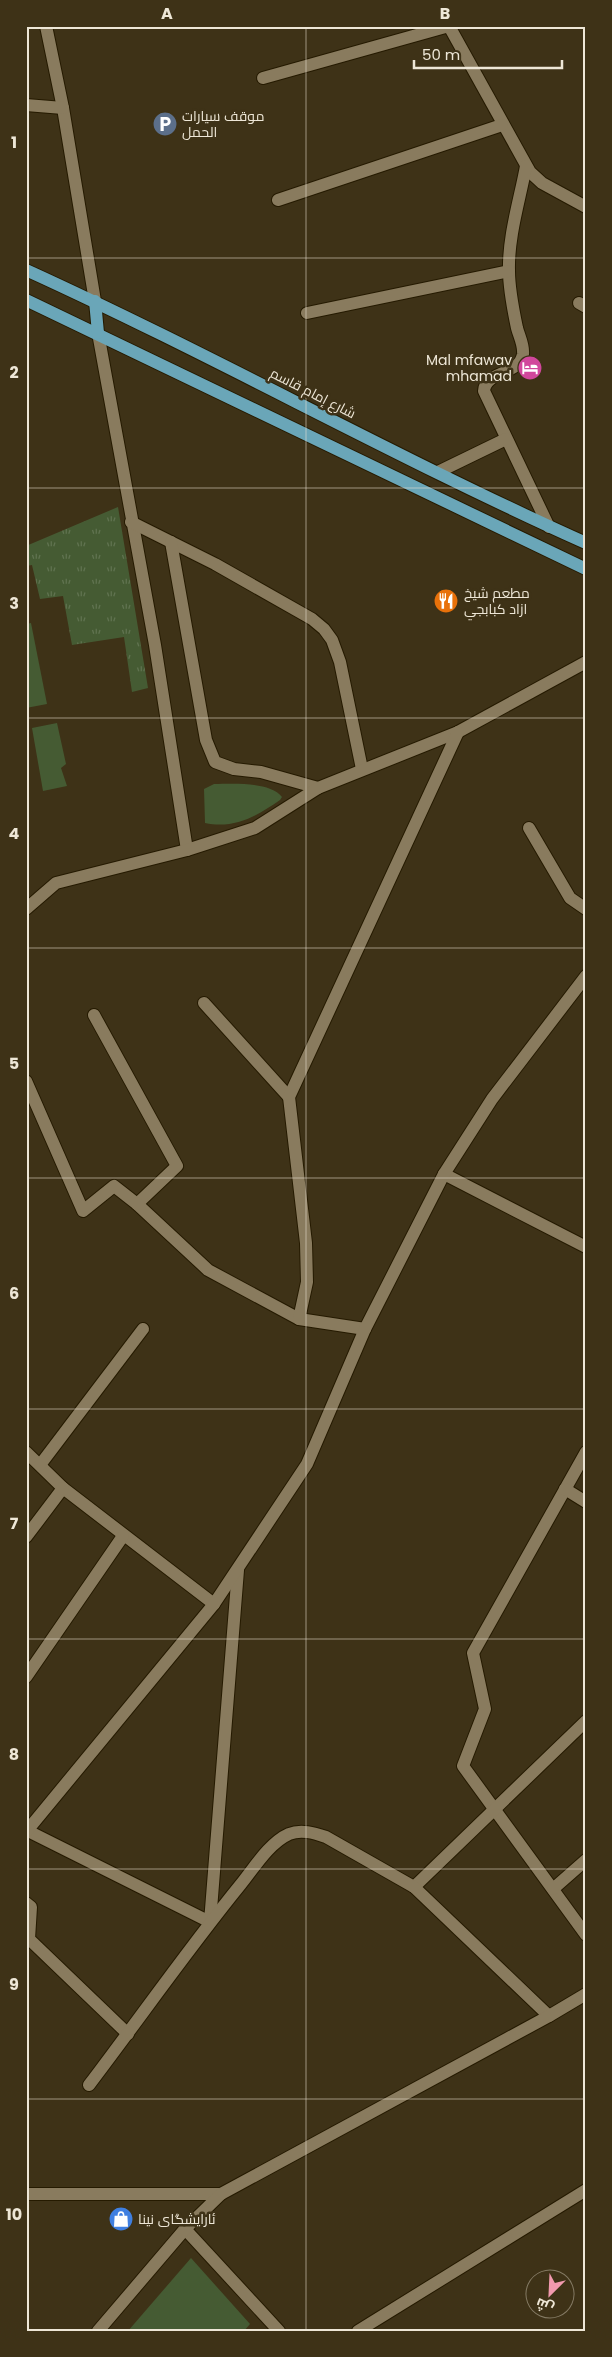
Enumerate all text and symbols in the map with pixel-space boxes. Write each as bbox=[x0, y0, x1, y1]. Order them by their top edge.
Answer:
text: A bbox=[161, 2, 173, 25]
text: B bbox=[440, 2, 450, 25]
scale bar bbox=[414, 38, 562, 70]
text: 50 m bbox=[422, 44, 460, 65]
place label: موقف سيارات الحمل bbox=[182, 106, 264, 142]
parking icon: موقف سيارات الحمل bbox=[152, 111, 178, 137]
text: 1 bbox=[11, 131, 17, 154]
place label: Mal mfawav mhamad bbox=[426, 350, 512, 386]
hotel icon: Mal mfawav mhamad bbox=[517, 355, 543, 381]
text: 2 bbox=[9, 361, 19, 384]
street label: شارع إمام قاسم bbox=[267, 363, 359, 423]
place label: مطعم شيخ ازاد كبابجي bbox=[464, 583, 530, 621]
restaurant icon: مطعم شيخ ازاد كبابجي bbox=[433, 588, 459, 614]
text: 3 bbox=[9, 592, 19, 615]
text: 4 bbox=[9, 822, 20, 845]
text: 5 bbox=[9, 1052, 19, 1075]
text: 6 bbox=[9, 1282, 19, 1305]
text: 7 bbox=[10, 1512, 19, 1535]
text: 8 bbox=[9, 1743, 19, 1766]
text: 9 bbox=[9, 1973, 19, 1996]
text: 10 bbox=[6, 2203, 22, 2226]
shop icon: ئارایشگای نینا bbox=[108, 2206, 134, 2232]
place label: ئارایشگای نینا bbox=[138, 2209, 216, 2229]
north arrow bbox=[524, 2270, 574, 2320]
text: ش bbox=[532, 2293, 557, 2319]

